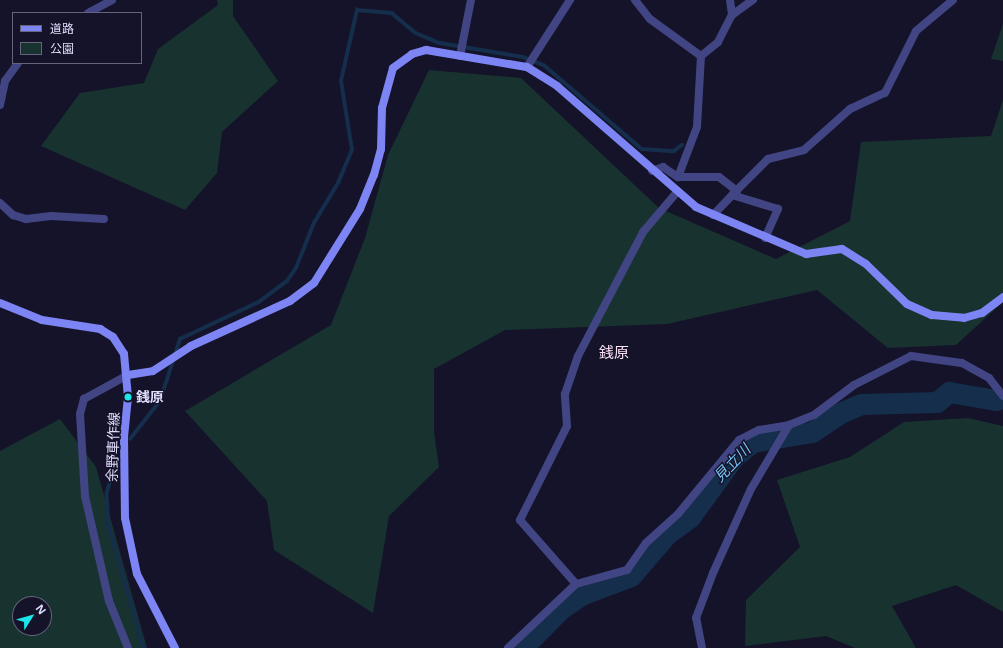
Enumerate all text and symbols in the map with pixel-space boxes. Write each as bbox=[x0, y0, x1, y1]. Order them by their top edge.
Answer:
legend bbox=[12, 12, 142, 64]
text: 道路 bbox=[50, 20, 74, 37]
text: 公園 bbox=[50, 40, 74, 57]
district label: 銭原 bbox=[599, 344, 629, 362]
place label: 銭原 bbox=[136, 389, 164, 405]
marker: 銭原 bbox=[123, 392, 133, 402]
street label: 余野車作線 bbox=[103, 412, 123, 482]
water label: 見立川 bbox=[710, 441, 754, 485]
north arrow bbox=[12, 596, 52, 636]
text: N bbox=[32, 601, 50, 617]

